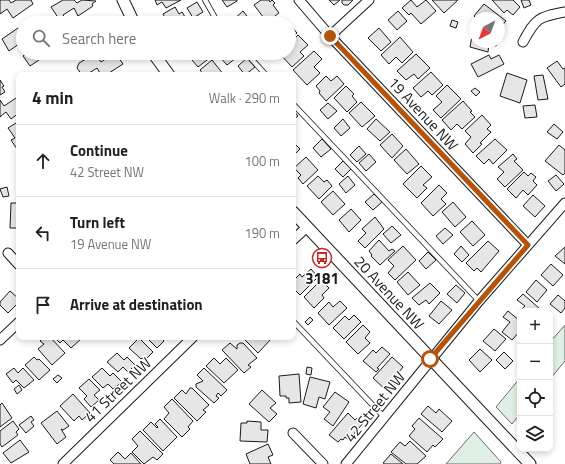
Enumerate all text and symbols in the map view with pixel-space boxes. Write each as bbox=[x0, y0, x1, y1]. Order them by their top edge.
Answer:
north arrow bbox=[469, 12, 505, 48]
search box bbox=[16, 16, 296, 60]
icon: search bbox=[30, 27, 52, 49]
text: Search here bbox=[62, 27, 136, 50]
route end bbox=[321, 27, 339, 45]
street label: 19 Avenue NW bbox=[383, 72, 464, 156]
text: 4 min bbox=[32, 85, 73, 111]
text: Walk · 290 m bbox=[209, 88, 280, 108]
text: Continue bbox=[70, 139, 128, 162]
icon: ahead bbox=[32, 150, 54, 172]
text: 100 m bbox=[244, 151, 280, 171]
text: 42 Street NW bbox=[70, 162, 144, 182]
text: Turn left bbox=[70, 211, 125, 234]
icon: left bbox=[32, 222, 54, 244]
text: 190 m bbox=[244, 223, 280, 243]
text: 19 Avenue NW bbox=[70, 234, 151, 254]
bus stop icon: 3181 bbox=[311, 247, 333, 269]
street label: 20 Avenue NW bbox=[349, 251, 430, 335]
place label: 3181 bbox=[305, 267, 339, 290]
text: Arrive at destination bbox=[70, 293, 203, 316]
icon: arrive bbox=[32, 294, 54, 316]
map controls bbox=[517, 308, 553, 452]
button: + bbox=[517, 308, 553, 344]
button: − bbox=[517, 344, 553, 380]
route start bbox=[421, 350, 439, 368]
street label: 41 Street NW bbox=[79, 352, 156, 428]
street label: 42 Street NW bbox=[339, 366, 410, 447]
button: locate bbox=[517, 380, 553, 416]
button: layers bbox=[517, 416, 553, 452]

